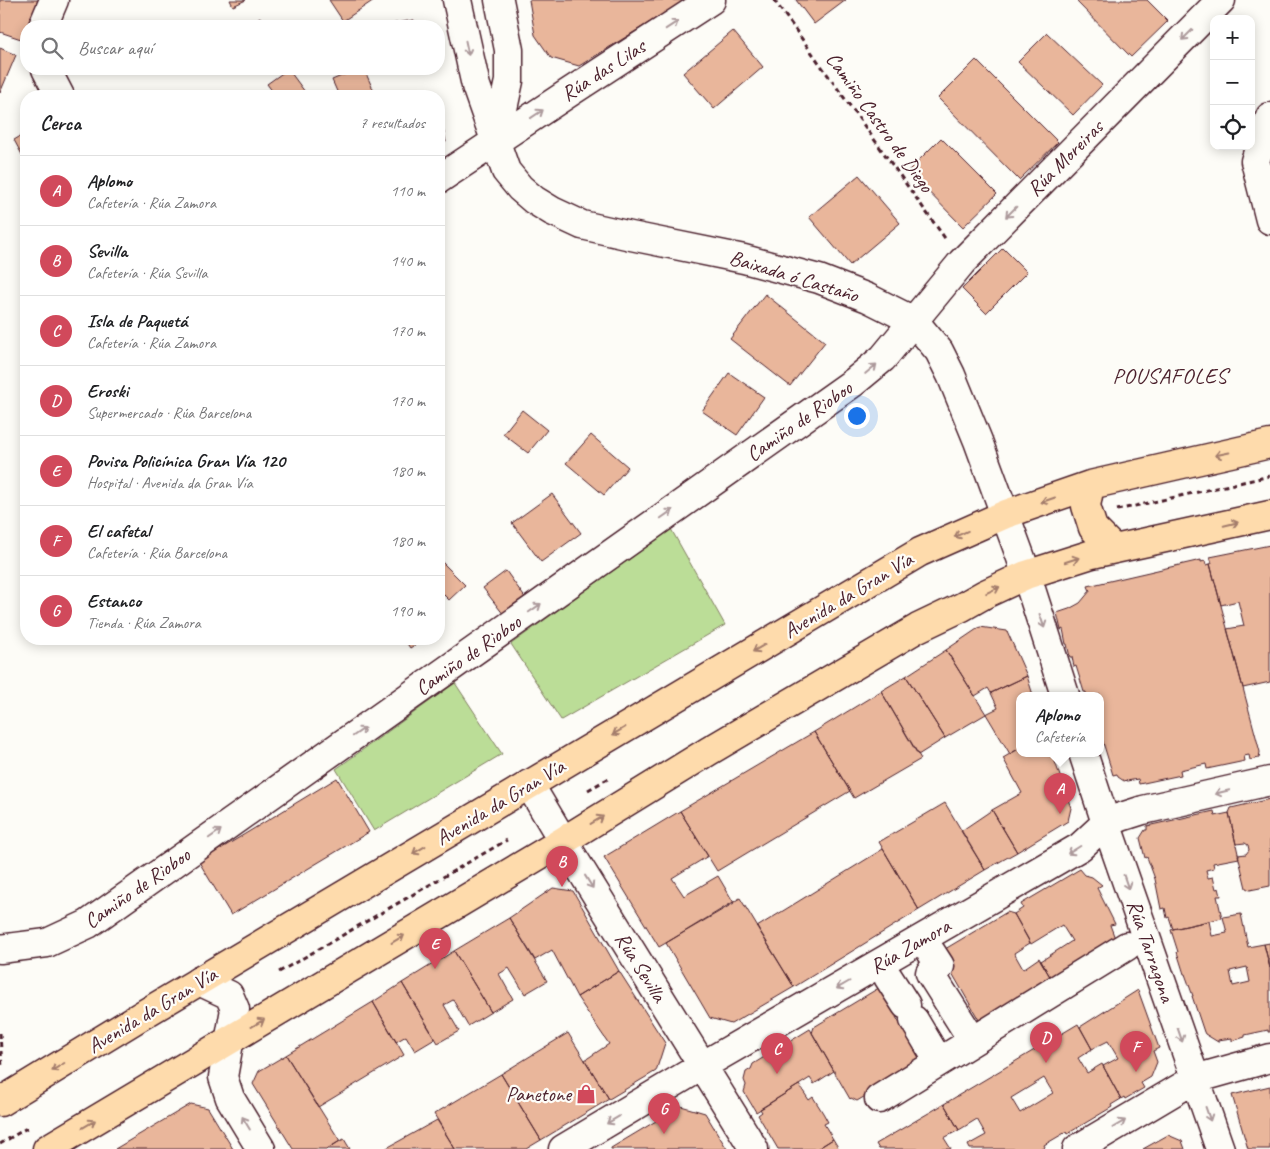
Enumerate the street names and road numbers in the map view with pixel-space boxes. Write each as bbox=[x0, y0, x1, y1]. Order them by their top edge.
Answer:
street label: Rúa das Lilas bbox=[556, 32, 651, 107]
street label: Camiño Castro de Diego bbox=[820, 47, 941, 199]
street label: Rúa Moreiras bbox=[1021, 113, 1110, 202]
street label: Baixada ó Castaño bbox=[726, 244, 863, 308]
street label: Camiño de Rioboo bbox=[741, 374, 858, 467]
street label: Avenida da Gran Vía bbox=[779, 545, 919, 644]
street label: Camiño de Rioboo bbox=[410, 608, 527, 701]
street label: Avenida da Gran Vía bbox=[431, 752, 571, 851]
street label: Camiño de Rioboo bbox=[79, 841, 196, 934]
street label: Rúa Tarragona bbox=[1121, 897, 1181, 1007]
street label: Rúa Zamora bbox=[865, 912, 956, 979]
street label: Rúa Sevilla bbox=[609, 927, 674, 1008]
street label: Avenida da Gran Vía bbox=[83, 960, 223, 1059]

